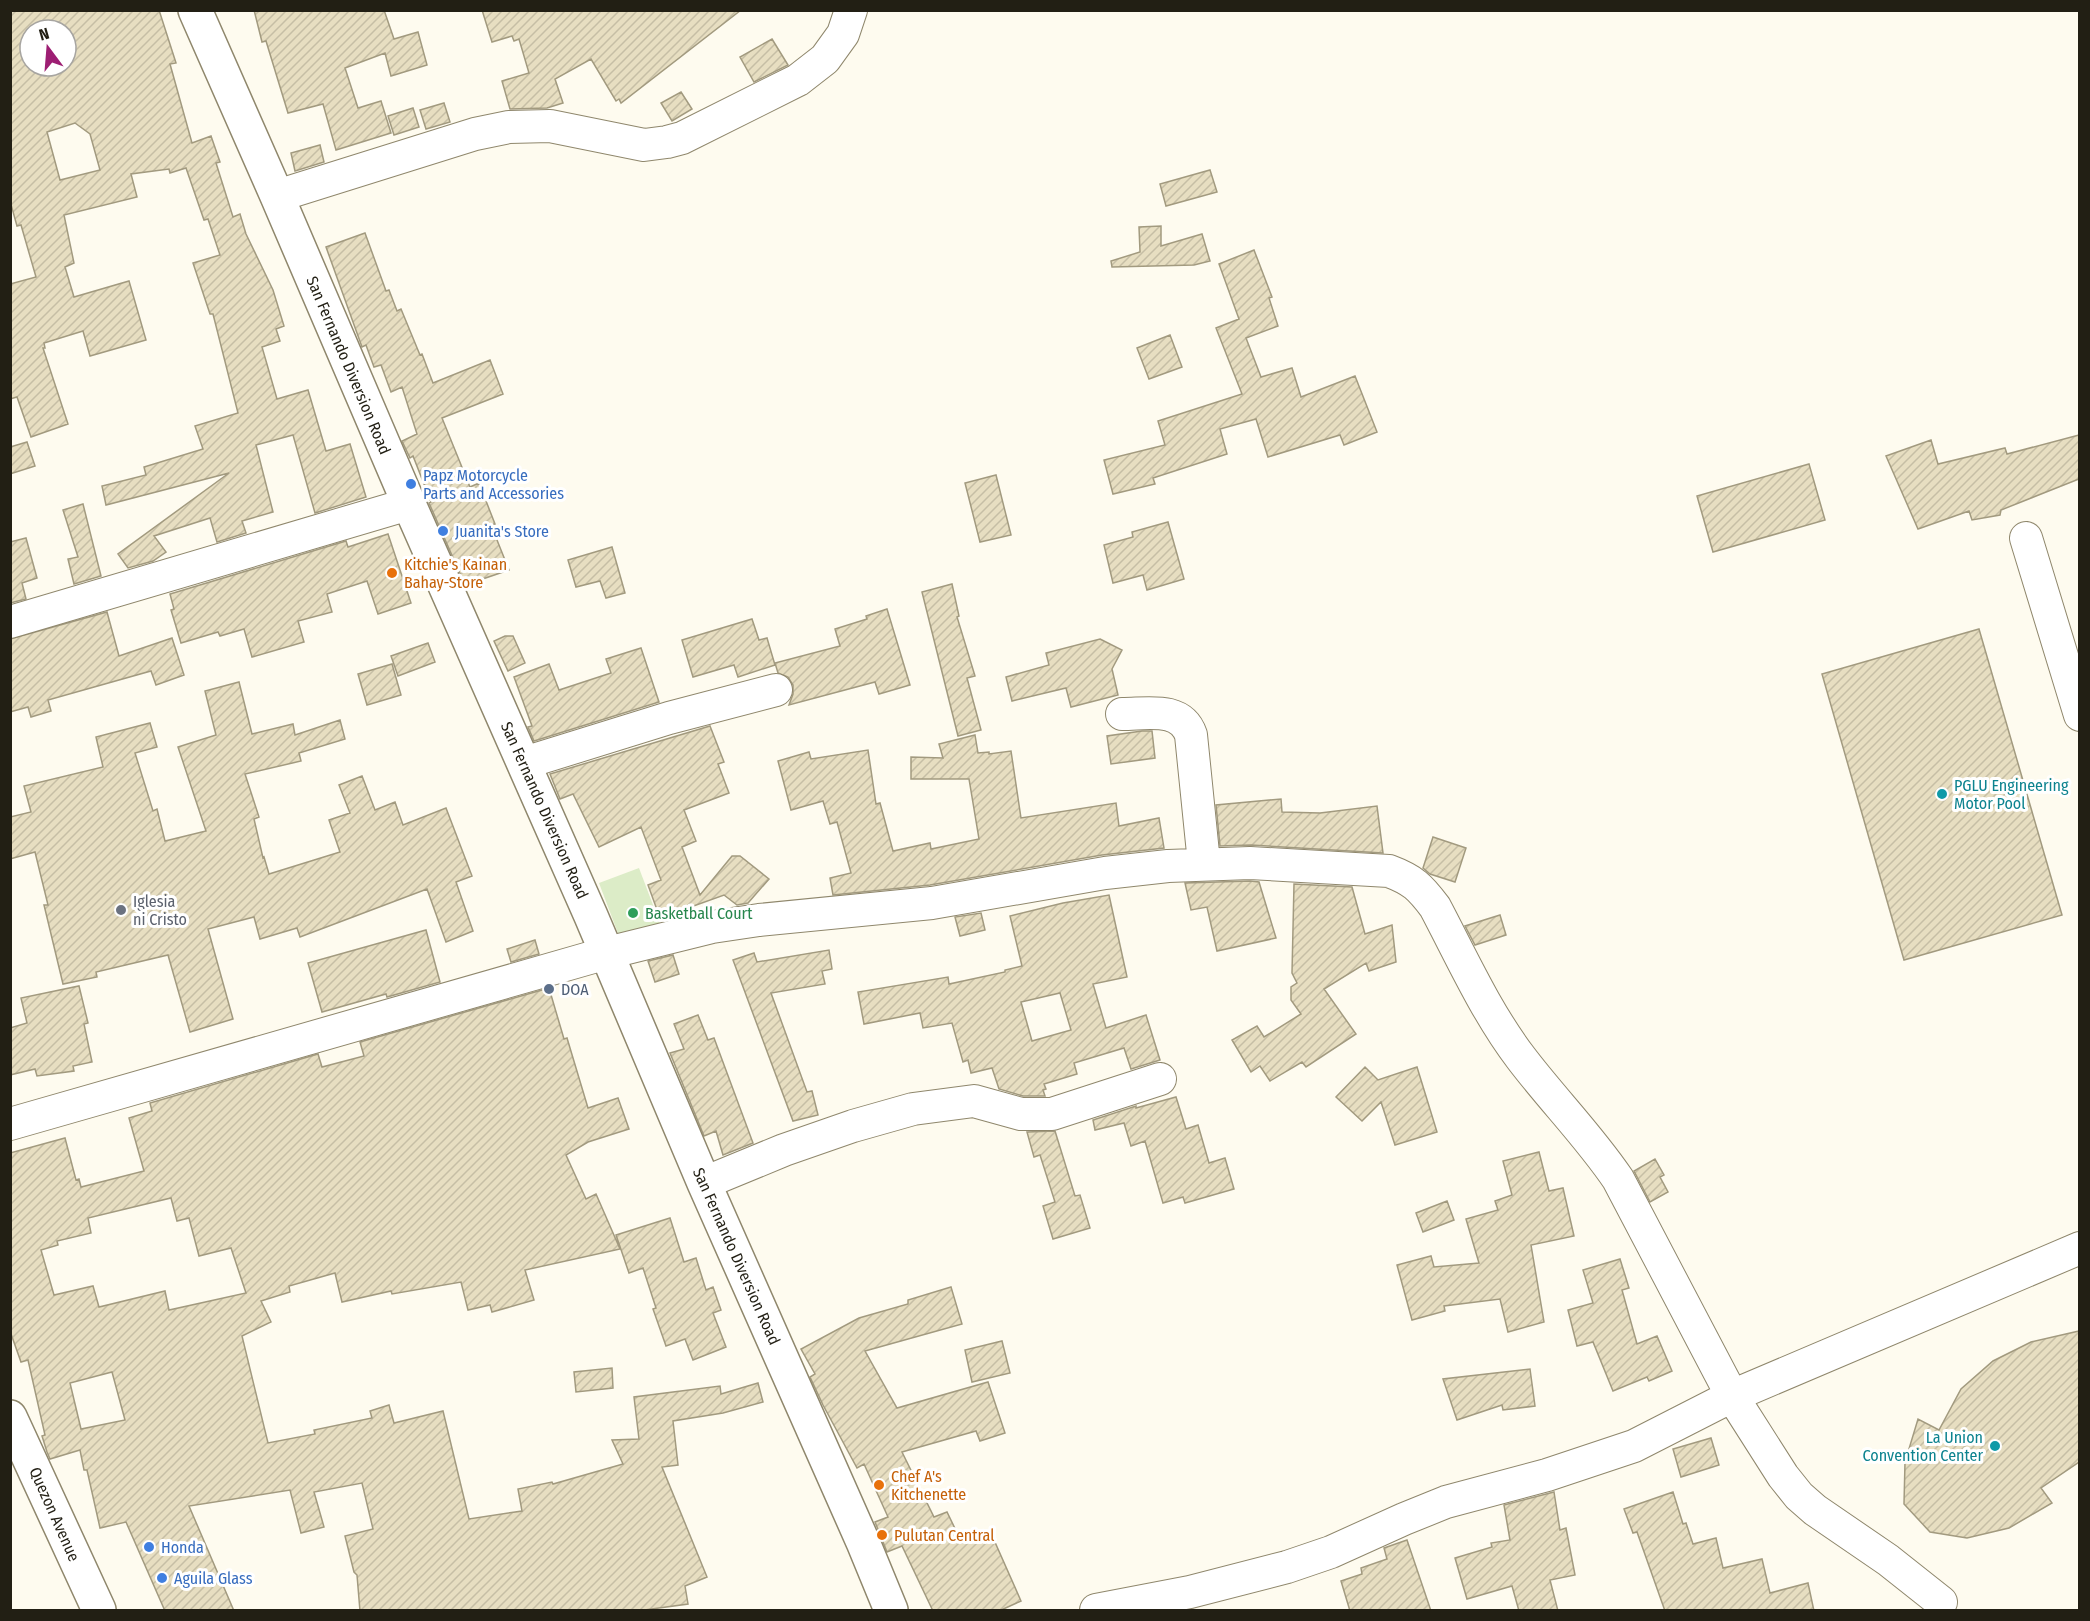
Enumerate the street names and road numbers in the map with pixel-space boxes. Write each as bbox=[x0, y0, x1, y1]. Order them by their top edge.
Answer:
street label: San Fernando Diversion Road bbox=[302, 273, 395, 457]
street label: San Fernando Diversion Road bbox=[497, 719, 592, 902]
street label: San Fernando Diversion Road bbox=[689, 1165, 784, 1348]
street label: Quezon Avenue bbox=[25, 1464, 84, 1564]

